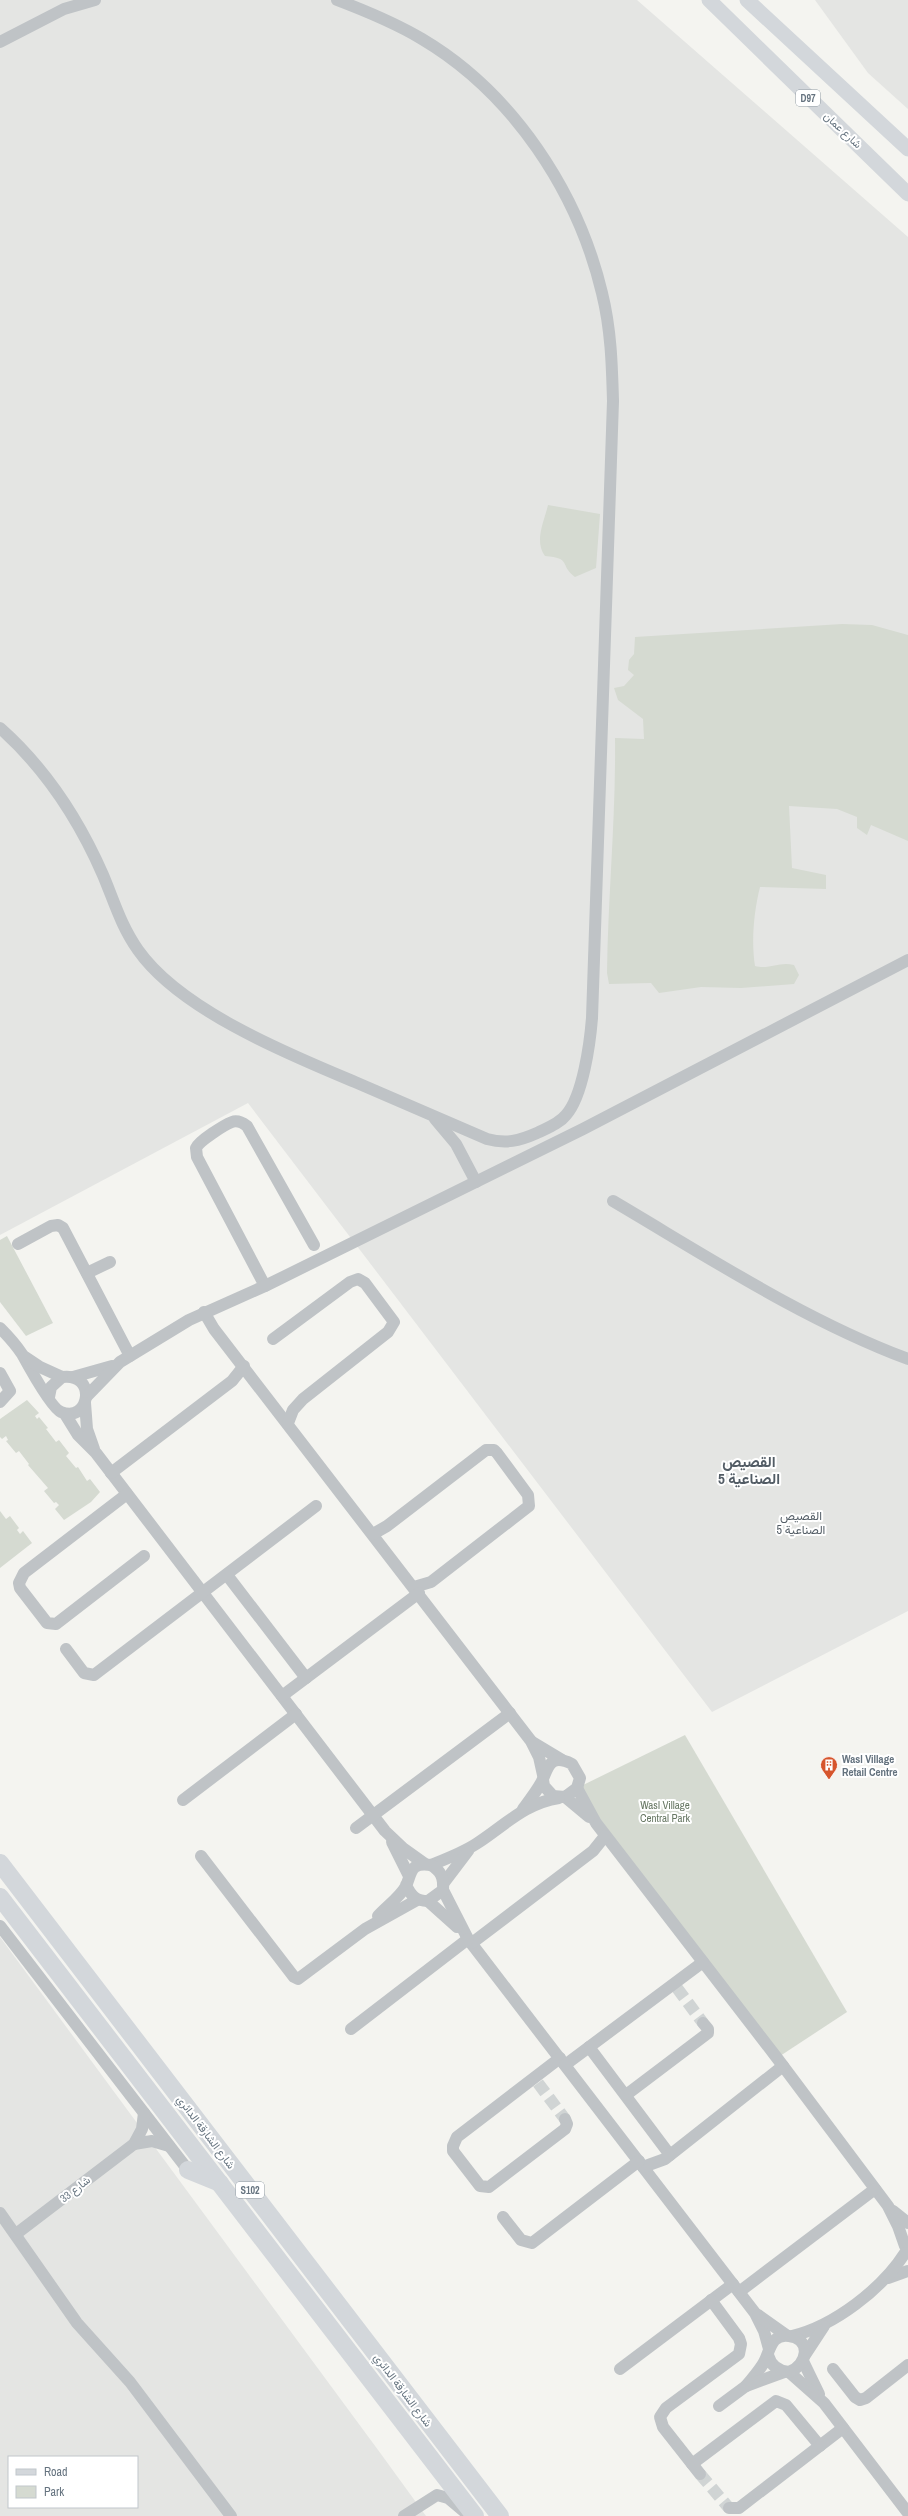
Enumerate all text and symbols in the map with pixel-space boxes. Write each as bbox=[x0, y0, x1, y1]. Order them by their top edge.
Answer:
road number: D97 bbox=[796, 90, 820, 106]
street label: شارع عمان bbox=[820, 109, 865, 152]
district label: القصيص الصناعية 5 bbox=[718, 1451, 780, 1489]
district label: القصيص الصناعية 5 bbox=[777, 1508, 825, 1538]
place label: Wasl Village Retail Centre bbox=[842, 1752, 898, 1779]
building icon: Wasl Village Retail Centre bbox=[819, 1755, 839, 1780]
park label: Wasl Village Central Park bbox=[640, 1798, 691, 1825]
street label: شارع الشارقة الدائري bbox=[171, 2093, 238, 2174]
street label: شارع 33 bbox=[57, 2173, 94, 2206]
road number: S102 bbox=[236, 2182, 264, 2198]
street label: شارع الشارقة الدائري bbox=[368, 2351, 435, 2432]
legend bbox=[8, 2456, 138, 2508]
text: Road bbox=[44, 2464, 68, 2480]
text: Park bbox=[44, 2484, 64, 2500]

